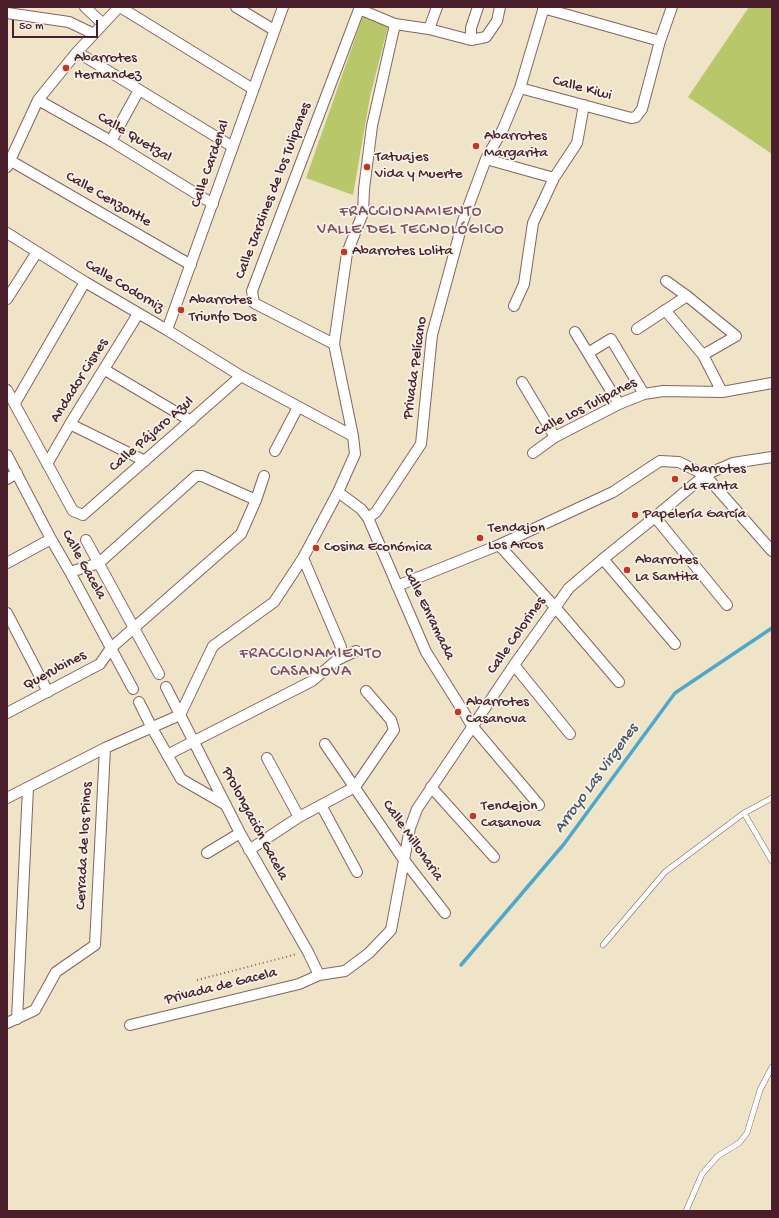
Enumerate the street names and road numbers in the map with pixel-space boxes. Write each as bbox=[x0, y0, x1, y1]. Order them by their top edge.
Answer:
street label: Calle Kiwi bbox=[550, 72, 614, 106]
street label: Calle Jardines de los Tulipanes bbox=[232, 100, 316, 282]
street label: Calle Quetzal bbox=[94, 109, 174, 167]
street label: Calle Cardenal bbox=[188, 118, 234, 210]
street label: Calle Cenzontle bbox=[62, 168, 154, 232]
street label: Calle Codorniz bbox=[81, 256, 167, 318]
street label: Privada Pelícano bbox=[400, 316, 432, 420]
street label: Andador Cisnes bbox=[47, 336, 113, 426]
street label: Calle Los Tulipanes bbox=[532, 375, 640, 441]
street label: Calle Pájaro Azul bbox=[106, 393, 198, 477]
street label: Calle Gacela bbox=[57, 527, 109, 603]
street label: Calle Enramada bbox=[398, 565, 458, 663]
street label: Calle Colorines bbox=[484, 594, 550, 678]
street label: Querubines bbox=[20, 647, 90, 695]
street label: Prolongación Gacela bbox=[217, 764, 291, 884]
street label: Cerrada de los Pinos bbox=[73, 782, 97, 910]
street label: Calle Millonaria bbox=[377, 797, 447, 885]
street label: Privada de Gacela bbox=[163, 964, 279, 1010]

